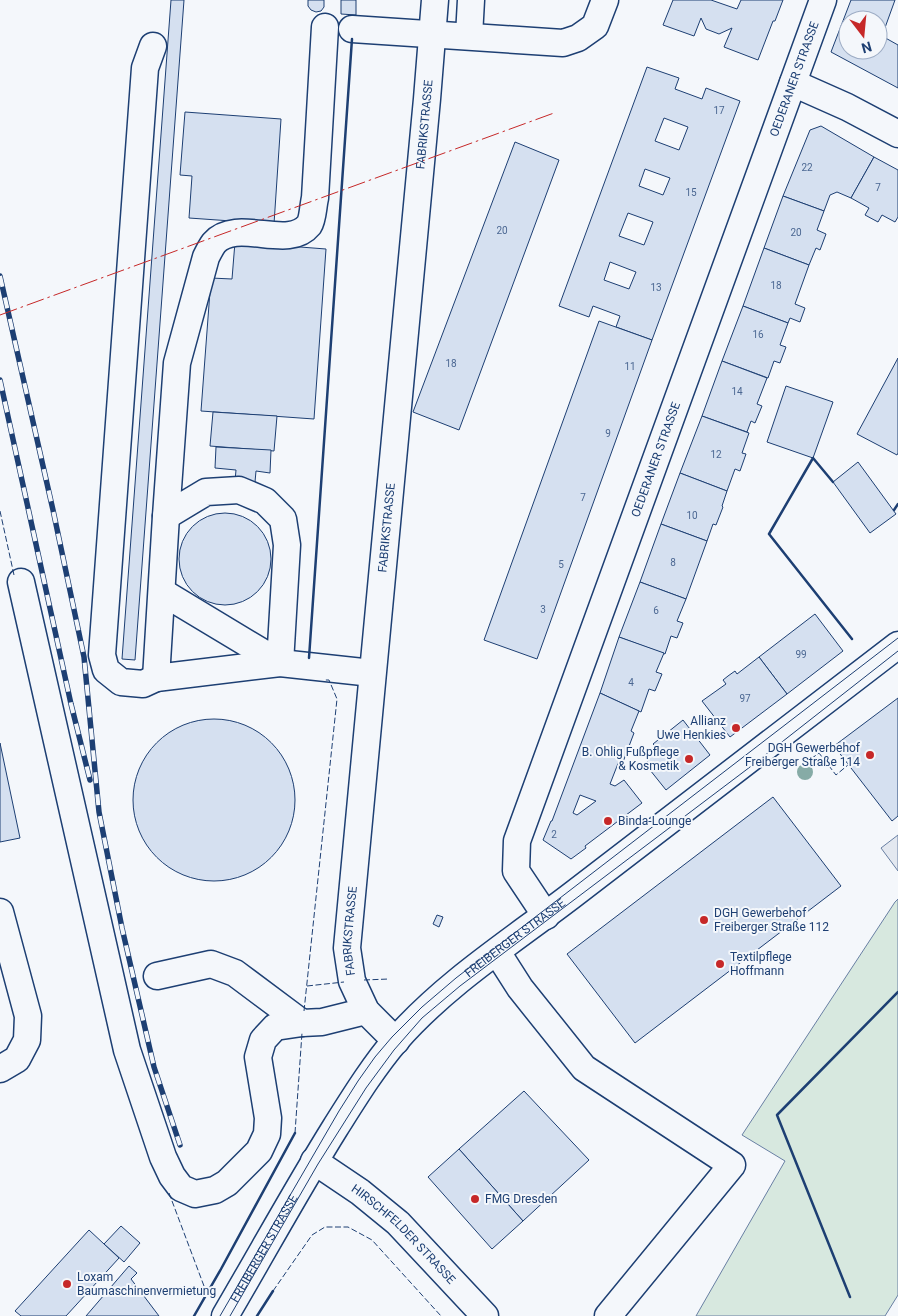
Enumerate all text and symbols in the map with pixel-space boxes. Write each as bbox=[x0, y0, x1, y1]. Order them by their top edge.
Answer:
north arrow bbox=[838, 10, 888, 60]
street label: OEDERANER STRASSE bbox=[767, 19, 822, 138]
text: N bbox=[860, 38, 874, 57]
street label: FABRIKSTRASSE bbox=[413, 79, 436, 170]
house number: 17 bbox=[713, 105, 725, 116]
house number: 22 bbox=[801, 162, 813, 173]
house number: 7 bbox=[875, 182, 881, 193]
house number: 15 bbox=[685, 187, 697, 198]
house number: 20 bbox=[496, 225, 508, 236]
house number: 20 bbox=[790, 227, 802, 238]
house number: 18 bbox=[770, 280, 782, 291]
house number: 13 bbox=[650, 282, 662, 293]
house number: 16 bbox=[752, 329, 764, 340]
house number: 18 bbox=[445, 358, 457, 369]
house number: 11 bbox=[624, 361, 636, 372]
house number: 14 bbox=[731, 386, 743, 397]
street label: OEDERANER STRASSE bbox=[628, 400, 683, 519]
house number: 9 bbox=[605, 428, 611, 439]
house number: 12 bbox=[710, 449, 722, 460]
street label: FABRIKSTRASSE bbox=[375, 482, 398, 573]
house number: 7 bbox=[580, 492, 586, 503]
house number: 10 bbox=[686, 510, 698, 521]
house number: 8 bbox=[670, 557, 676, 568]
house number: 5 bbox=[558, 559, 564, 570]
house number: 3 bbox=[540, 604, 546, 615]
house number: 6 bbox=[653, 605, 659, 616]
house number: 99 bbox=[795, 649, 807, 660]
house number: 4 bbox=[628, 677, 634, 688]
house number: 97 bbox=[739, 693, 751, 704]
place label: Allianz Uwe Henkies bbox=[657, 714, 726, 742]
marker: Allianz Uwe Henkies bbox=[730, 722, 742, 734]
place label: DGH Gewerbehof Freiberger Straße 114 bbox=[745, 741, 861, 769]
place label: B. Ohlig Fußpflege & Kosmetik bbox=[582, 745, 680, 773]
marker: DGH Gewerbehof Freiberger Straße 114 bbox=[864, 749, 876, 761]
marker: B. Ohlig Fußpflege & Kosmetik bbox=[683, 753, 695, 765]
place label: Binda-Lounge bbox=[618, 814, 691, 828]
marker: Binda-Lounge bbox=[602, 815, 614, 827]
house number: 2 bbox=[551, 829, 557, 840]
street label: FABRIKSTRASSE bbox=[340, 885, 360, 977]
street label: FREIBERGER STRASSE bbox=[462, 896, 568, 980]
place label: DGH Gewerbehof Freiberger Straße 112 bbox=[714, 906, 829, 934]
marker: DGH Gewerbehof Freiberger Straße 112 bbox=[698, 914, 710, 926]
place label: Textilpflege Hoffmann bbox=[730, 950, 792, 978]
marker: Textilpflege Hoffmann bbox=[714, 958, 726, 970]
street label: HIRSCHFELDER STRASSE bbox=[349, 1181, 458, 1287]
street label: FREIBERGER STRASSE bbox=[228, 1192, 301, 1305]
place label: FMG Dresden bbox=[485, 1192, 557, 1206]
marker: FMG Dresden bbox=[469, 1193, 481, 1205]
place label: Loxam Baumaschinenvermietung bbox=[77, 1270, 216, 1298]
marker: Loxam Baumaschinenvermietung bbox=[61, 1278, 73, 1290]

